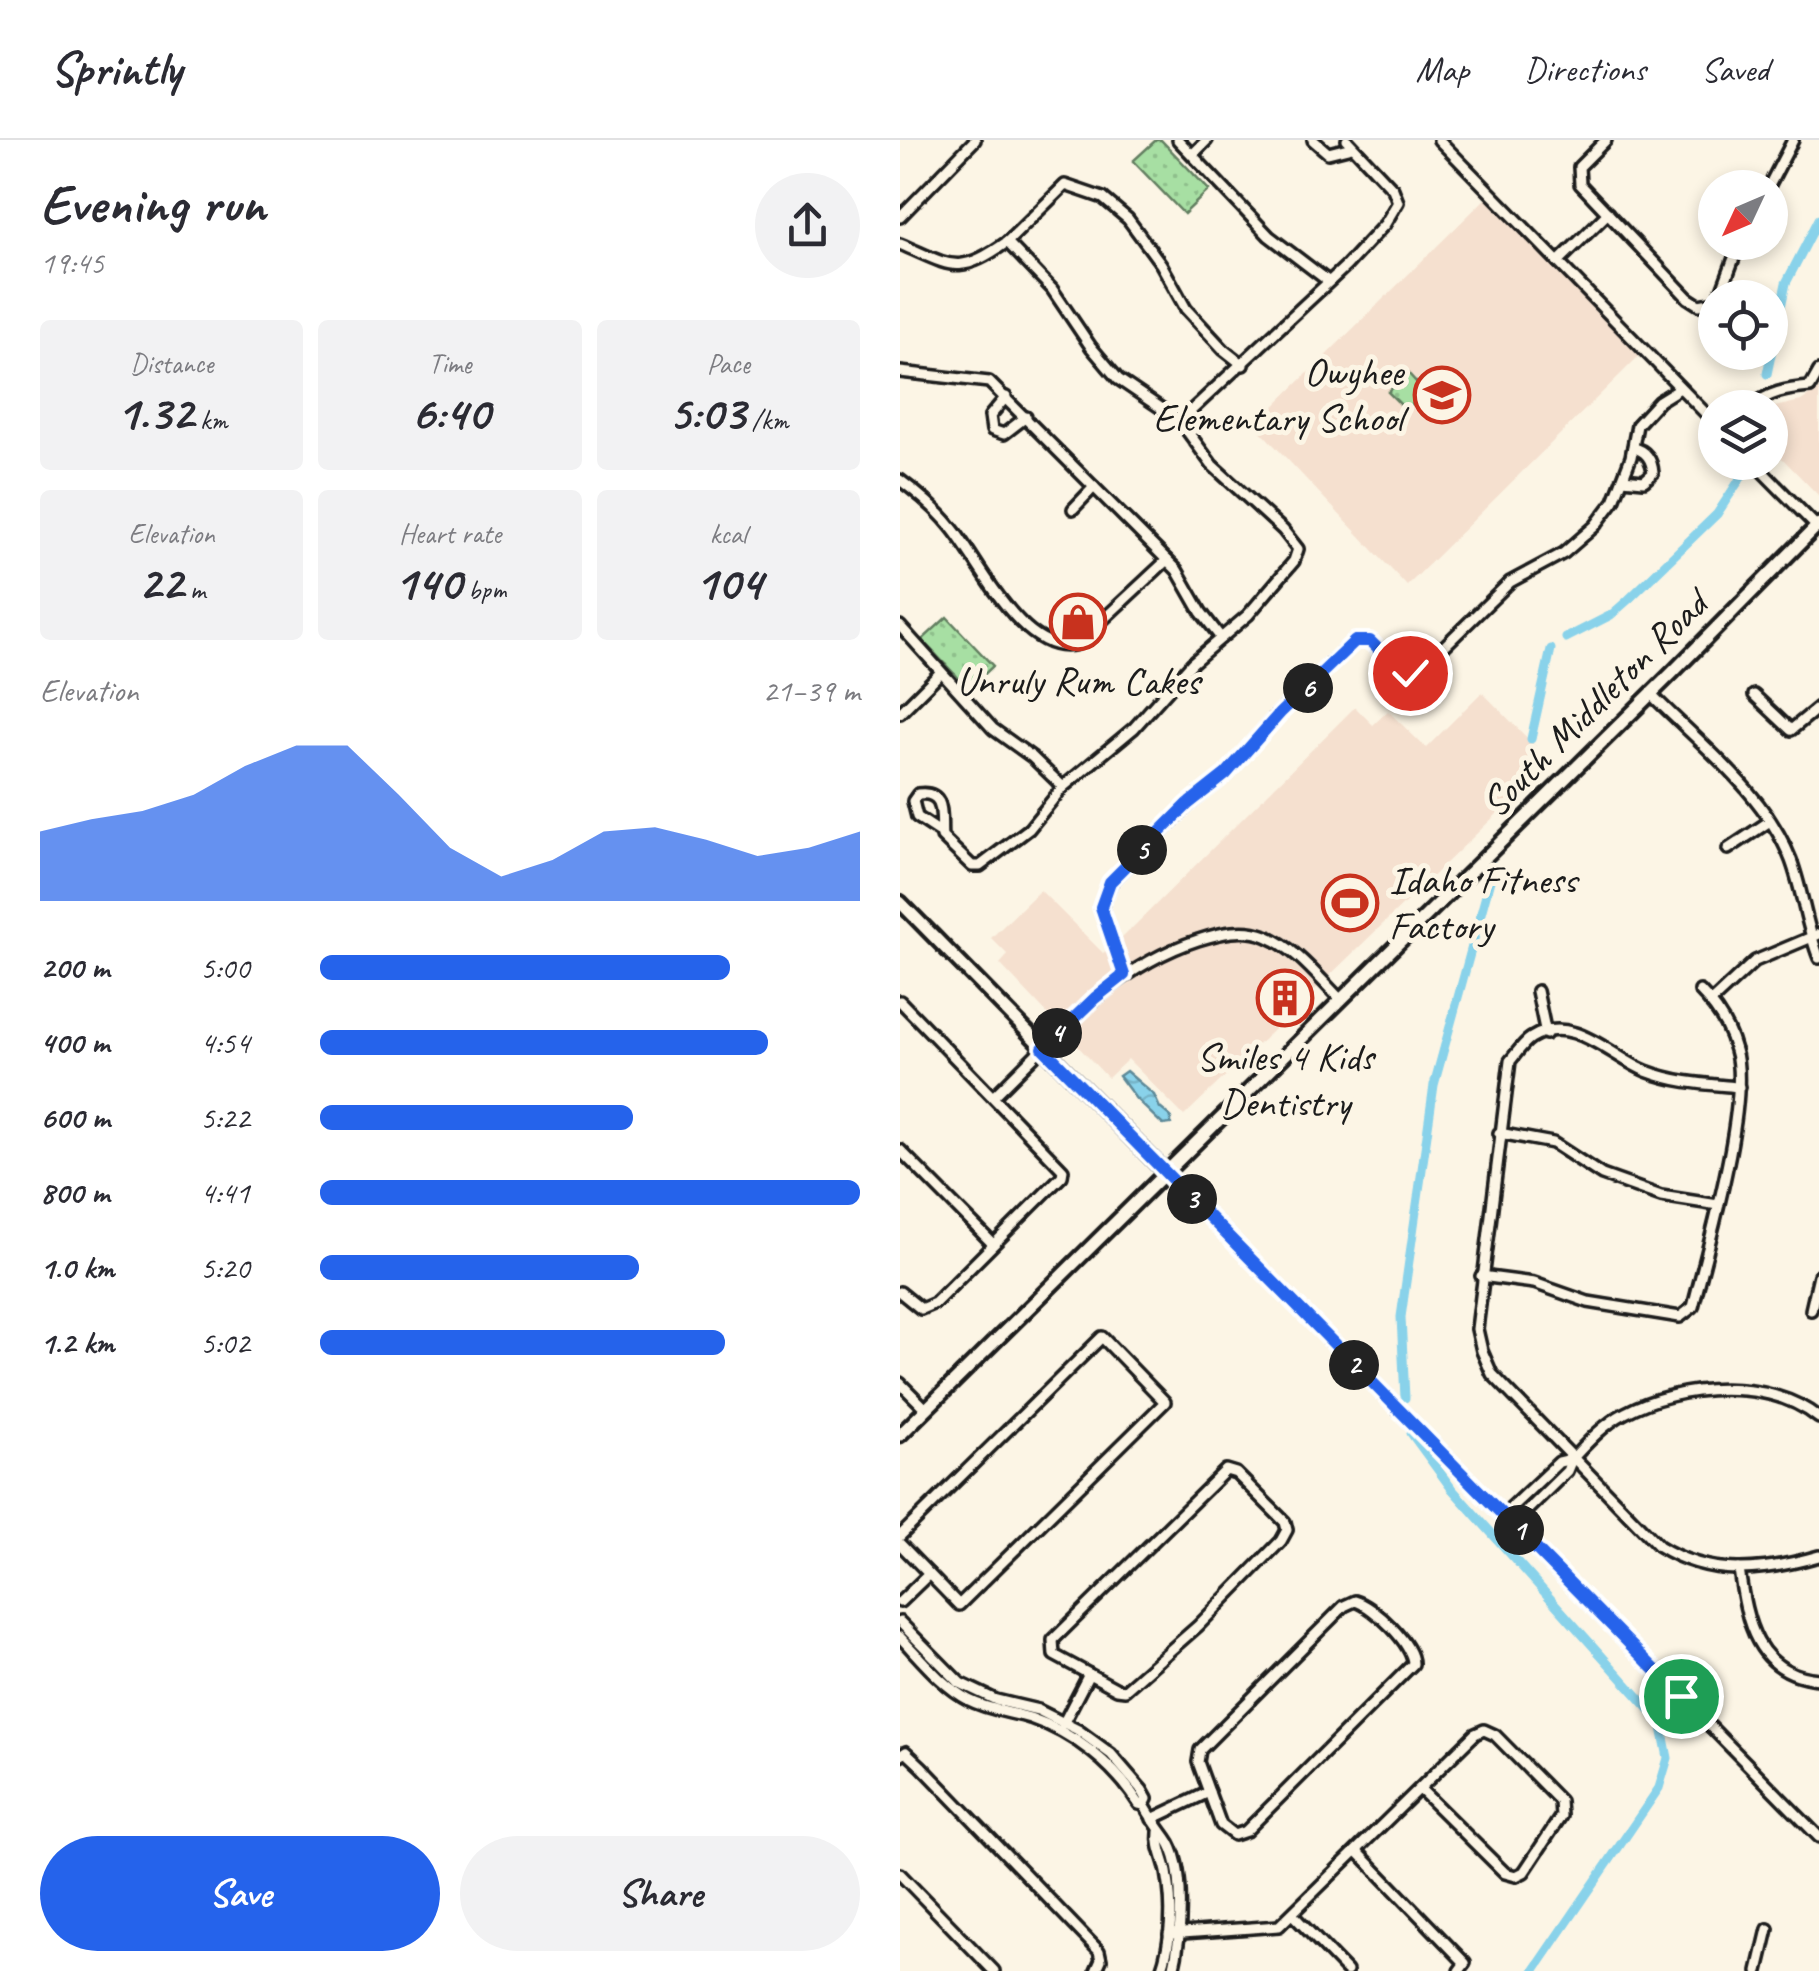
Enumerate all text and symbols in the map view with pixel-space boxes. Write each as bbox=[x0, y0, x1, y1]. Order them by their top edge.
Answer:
text: Sprintly bbox=[50, 39, 181, 99]
text: Map bbox=[1416, 47, 1469, 92]
text: Directions bbox=[1524, 47, 1646, 92]
text: Saved bbox=[1701, 47, 1769, 92]
text: Evening run bbox=[40, 169, 265, 239]
north arrow bbox=[1698, 170, 1788, 260]
map controls bbox=[1698, 170, 1788, 480]
button: share bbox=[755, 173, 860, 278]
text: 19:45 bbox=[40, 242, 104, 283]
button: locate bbox=[1698, 280, 1788, 370]
text: Distance bbox=[130, 346, 213, 381]
text: Time bbox=[429, 346, 471, 381]
text: Pace bbox=[707, 346, 750, 381]
place label: Owyhee Elementary School bbox=[1153, 347, 1409, 443]
school or university icon: Owyhee Elementary School bbox=[1412, 365, 1472, 425]
text: 1.32 bbox=[116, 381, 193, 444]
text: 6:40 bbox=[411, 381, 489, 444]
text: 5:03 bbox=[668, 381, 745, 444]
button: layers bbox=[1698, 390, 1788, 480]
text: km bbox=[193, 402, 227, 437]
text: /km bbox=[745, 402, 788, 437]
text: Elevation bbox=[129, 516, 215, 551]
text: Heart rate bbox=[399, 516, 501, 551]
text: kcal bbox=[710, 516, 747, 551]
text: 22 bbox=[138, 551, 183, 614]
text: 140 bbox=[394, 551, 461, 614]
text: 104 bbox=[695, 551, 762, 614]
text: m bbox=[183, 572, 205, 607]
text: bpm bbox=[461, 572, 506, 607]
street label: South Middleton Road bbox=[1470, 576, 1722, 828]
shop icon: Unruly Rum Cakes bbox=[1048, 592, 1108, 652]
pin bbox=[1368, 631, 1453, 716]
icon: check bbox=[1383, 646, 1438, 701]
place label: Unruly Rum Cakes bbox=[956, 656, 1203, 706]
pin: 6 bbox=[1283, 663, 1333, 713]
text: Elevation bbox=[40, 670, 138, 711]
text: 21–39 m bbox=[762, 670, 860, 711]
text: 6 bbox=[1301, 670, 1315, 705]
pin: 5 bbox=[1117, 825, 1167, 875]
text: 5 bbox=[1136, 832, 1148, 867]
place label: Idaho Fitness Factory bbox=[1389, 855, 1580, 951]
sports icon: Idaho Fitness Factory bbox=[1320, 873, 1380, 933]
text: 200 m bbox=[40, 947, 109, 988]
text: 5:00 bbox=[200, 947, 250, 988]
building icon: Smiles 4 Kids Dentistry bbox=[1255, 968, 1315, 1028]
pin: 4 bbox=[1032, 1008, 1082, 1058]
text: 4 bbox=[1051, 1015, 1063, 1050]
text: 400 m bbox=[40, 1022, 109, 1063]
text: 4:54 bbox=[200, 1022, 250, 1063]
place label: Smiles 4 Kids Dentistry bbox=[1196, 1032, 1377, 1128]
text: 600 m bbox=[40, 1097, 110, 1138]
text: 5:22 bbox=[200, 1097, 250, 1138]
text: 800 m bbox=[40, 1172, 109, 1213]
text: 4:41 bbox=[200, 1172, 250, 1213]
pin: 3 bbox=[1167, 1174, 1217, 1224]
text: 3 bbox=[1186, 1181, 1198, 1216]
text: 1.0 km bbox=[40, 1247, 114, 1288]
text: 5:20 bbox=[200, 1247, 250, 1288]
text: 1.2 km bbox=[40, 1322, 114, 1363]
text: 5:02 bbox=[200, 1322, 250, 1363]
pin: 2 bbox=[1329, 1340, 1379, 1390]
text: 2 bbox=[1348, 1347, 1360, 1382]
pin: 1 bbox=[1494, 1505, 1544, 1555]
text: 1 bbox=[1513, 1512, 1525, 1547]
pin bbox=[1639, 1654, 1724, 1739]
icon: arrive bbox=[1654, 1669, 1709, 1724]
button: Save bbox=[40, 1836, 440, 1951]
button: Share bbox=[460, 1836, 860, 1951]

